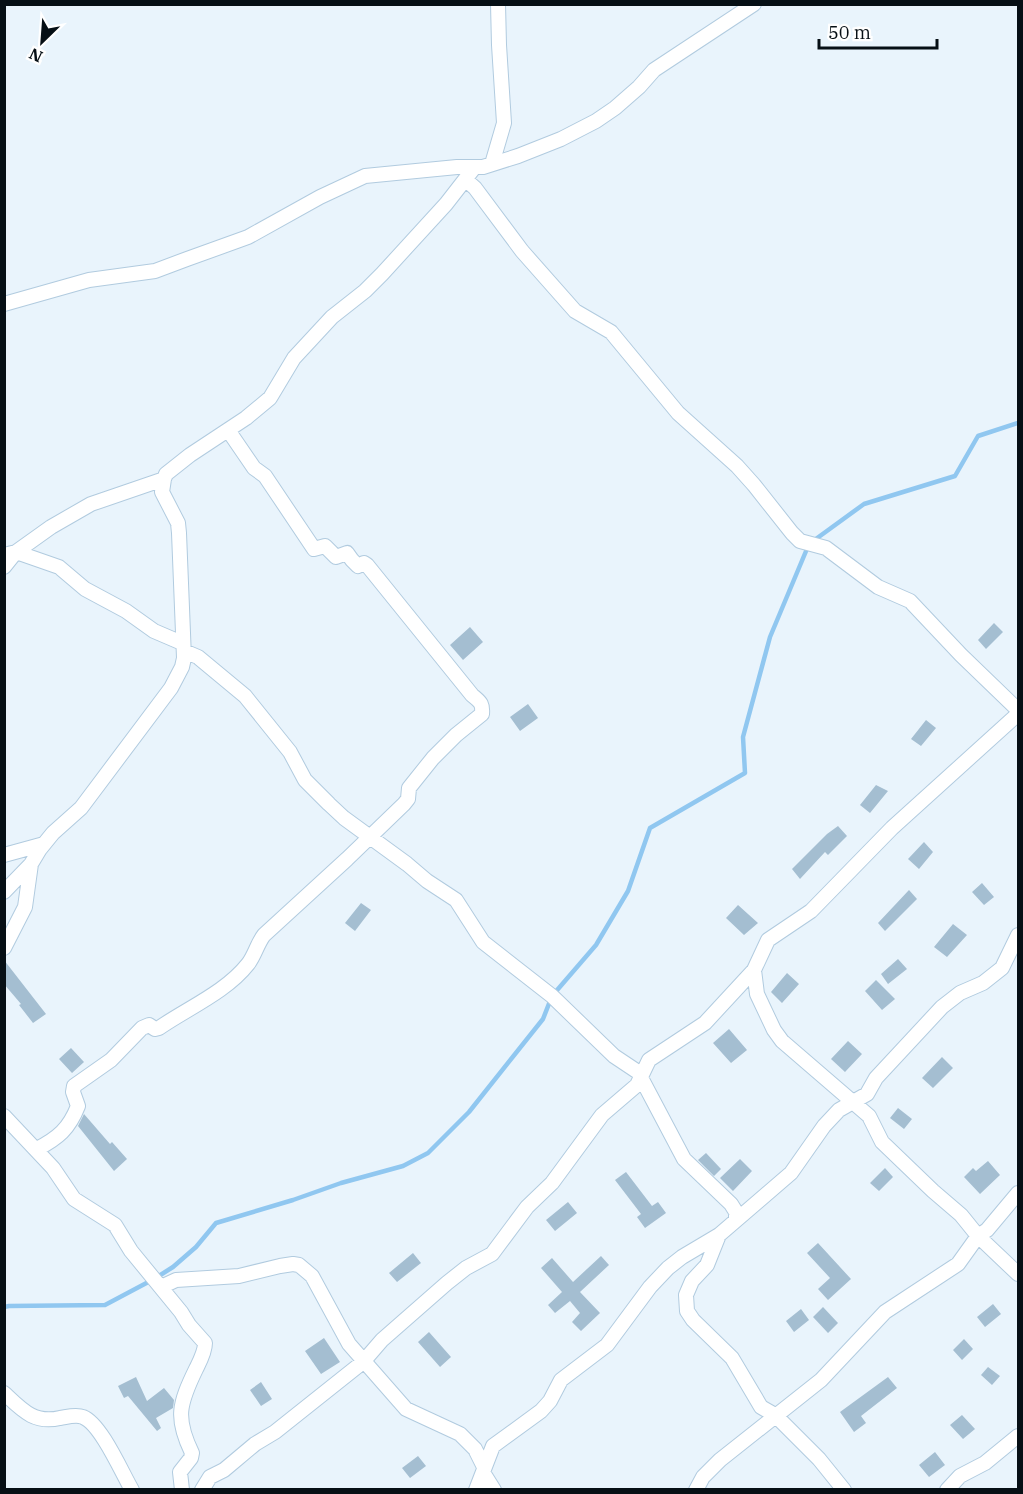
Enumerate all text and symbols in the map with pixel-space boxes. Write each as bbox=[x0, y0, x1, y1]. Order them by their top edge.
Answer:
north arrow bbox=[12, 12, 72, 72]
scale bar bbox=[819, 12, 938, 50]
text: 50 m bbox=[828, 21, 871, 44]
text: N bbox=[26, 44, 46, 67]

